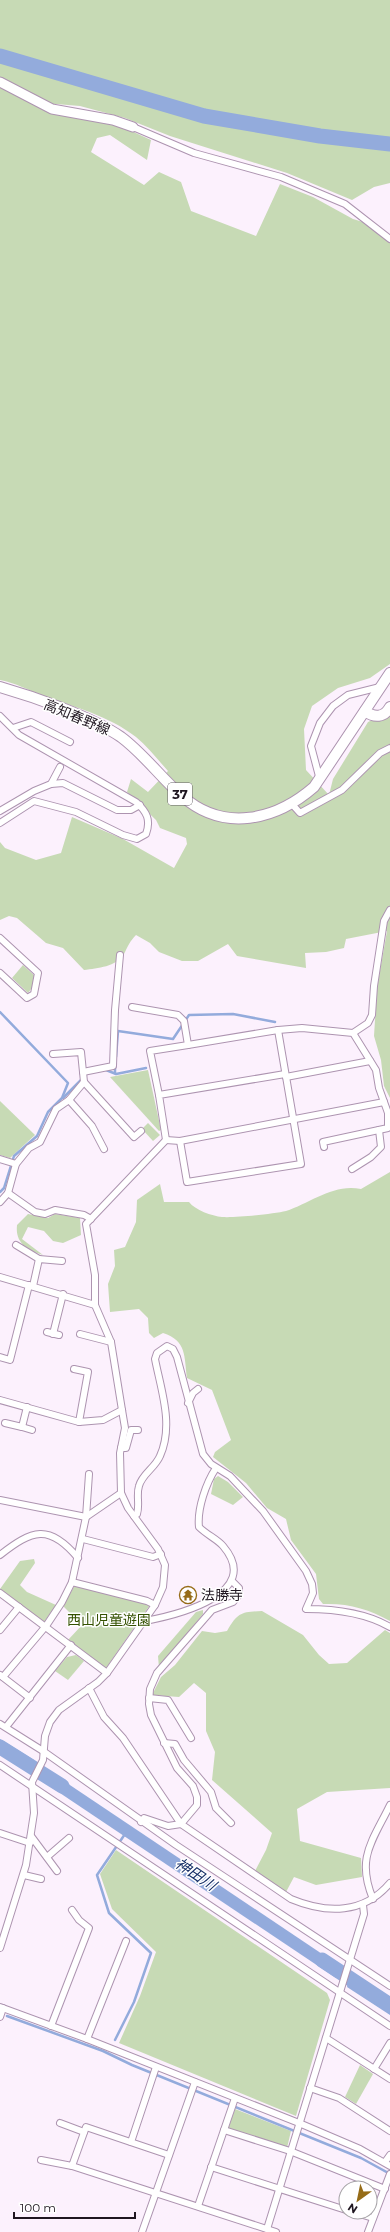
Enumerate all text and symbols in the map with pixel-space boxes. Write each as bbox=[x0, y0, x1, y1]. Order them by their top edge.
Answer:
street label: 高知春野線 bbox=[41, 695, 113, 739]
road number: 37 bbox=[168, 783, 192, 805]
temple icon: 法勝寺 bbox=[178, 1585, 198, 1605]
place label: 法勝寺 bbox=[201, 1586, 243, 1604]
park label: 西山児童遊園 bbox=[67, 1611, 151, 1629]
water label: 神田川 bbox=[172, 1854, 222, 1896]
north arrow bbox=[338, 2180, 378, 2220]
scale bar bbox=[14, 2194, 135, 2220]
text: 100 m bbox=[20, 2200, 56, 2215]
text: N bbox=[345, 2200, 360, 2217]

